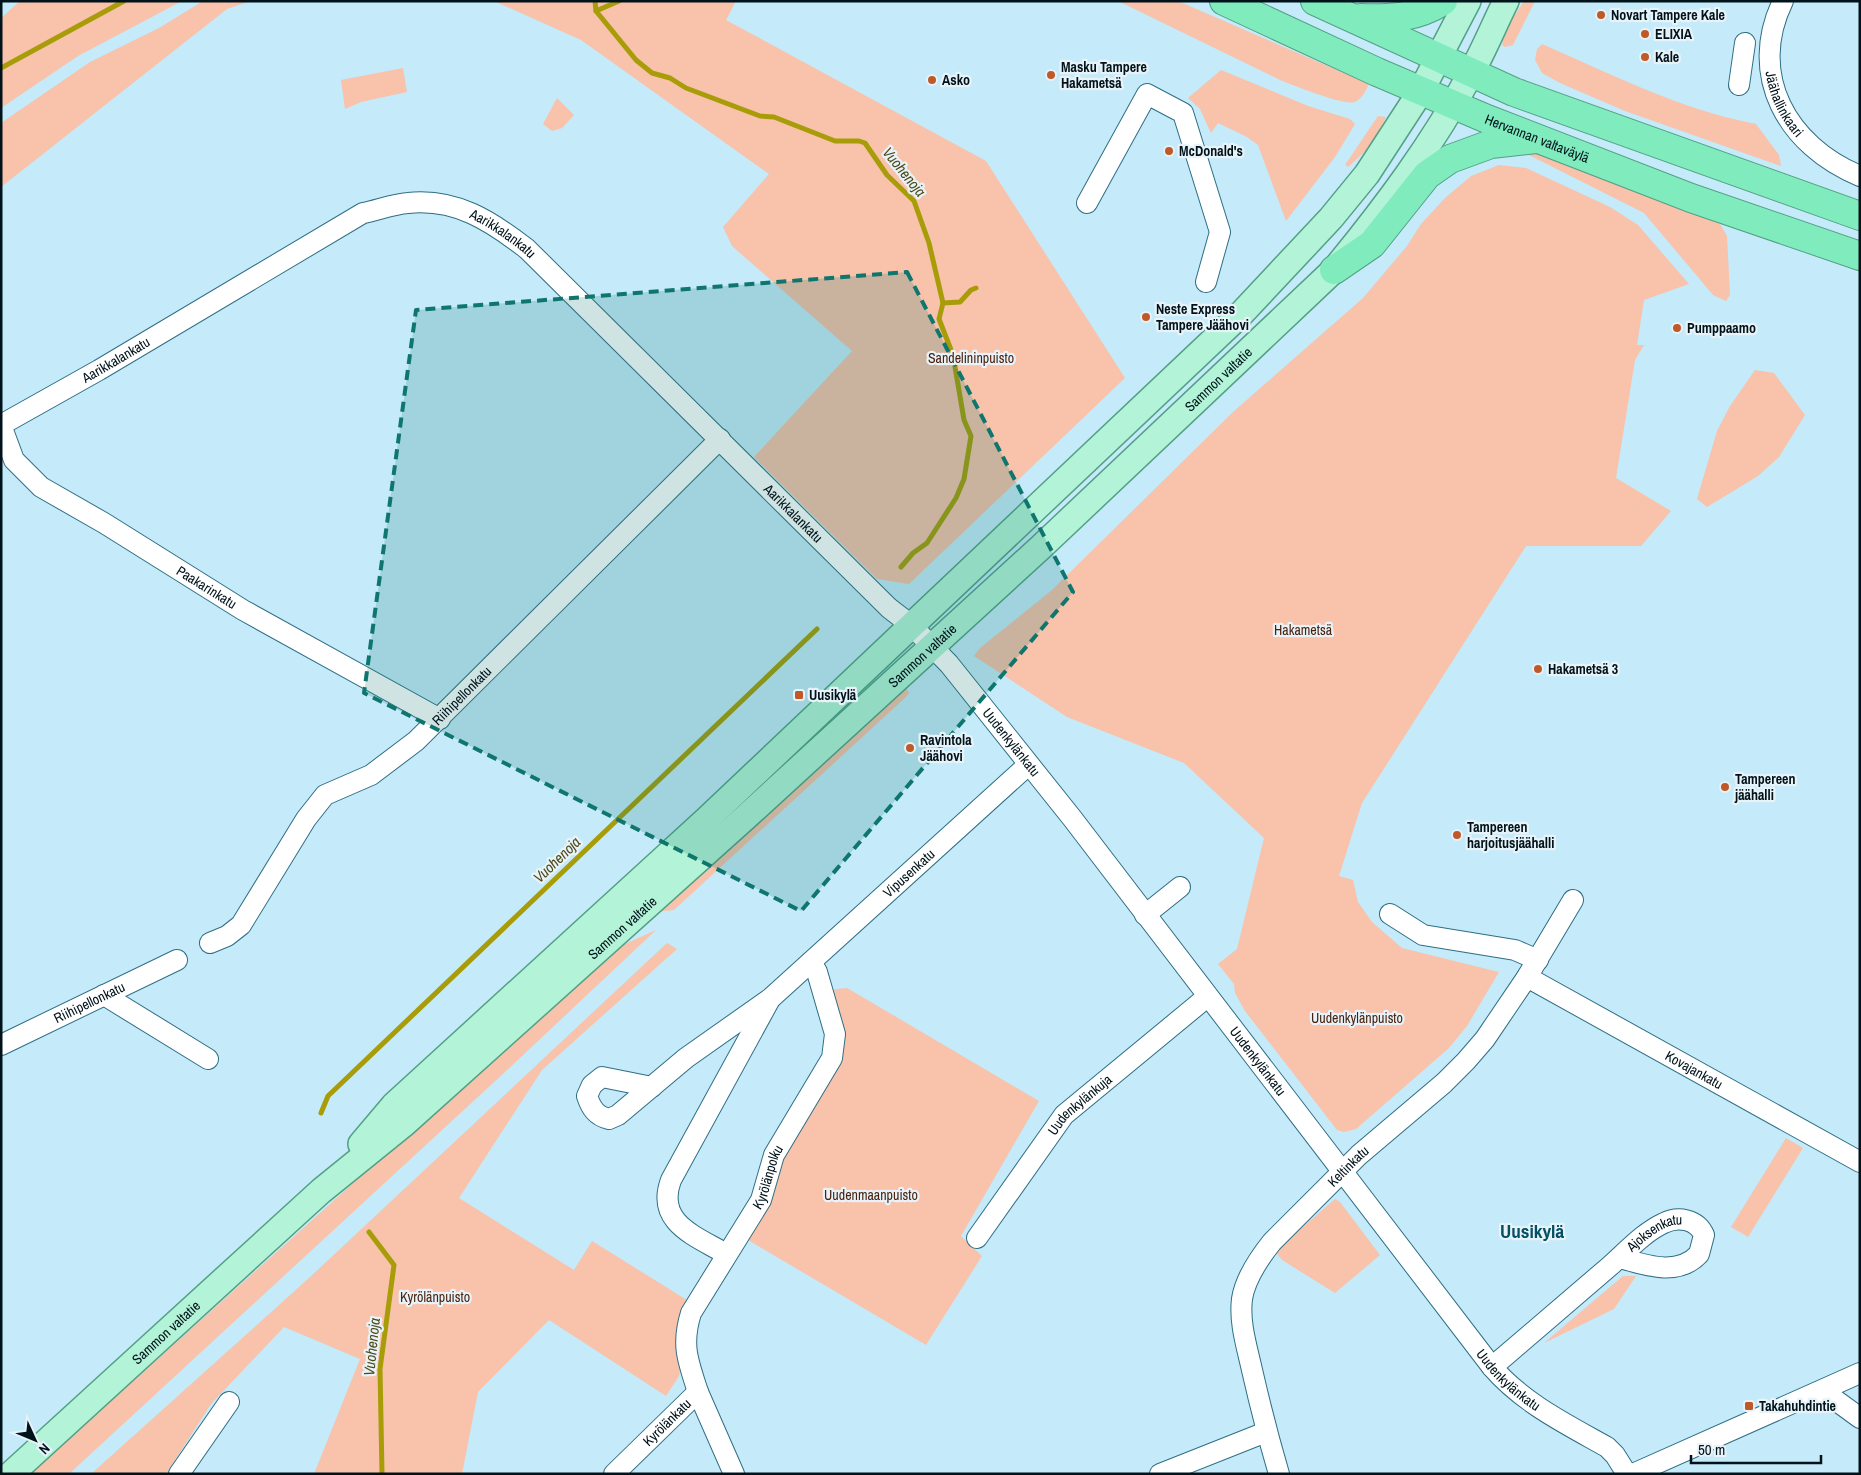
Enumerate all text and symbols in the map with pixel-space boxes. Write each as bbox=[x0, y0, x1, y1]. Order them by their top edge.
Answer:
place label: Novart Tampere Kale bbox=[1611, 6, 1725, 24]
marker: Novart Tampere Kale bbox=[1595, 9, 1607, 21]
place label: ELIXIA bbox=[1655, 25, 1693, 43]
marker: ELIXIA bbox=[1639, 28, 1651, 40]
place label: Kale bbox=[1655, 48, 1679, 66]
marker: Kale bbox=[1639, 51, 1651, 63]
place label: Masku Tampere Hakametsä bbox=[1061, 58, 1147, 92]
marker: Masku Tampere Hakametsä bbox=[1045, 69, 1057, 81]
street label: Jäähallinkaari bbox=[1762, 70, 1807, 141]
place label: Asko bbox=[942, 71, 970, 89]
marker: Asko bbox=[926, 74, 938, 86]
street label: Hervannan valtaväylä bbox=[1482, 110, 1592, 167]
water label: Vuohenoja bbox=[878, 142, 931, 201]
place label: McDonald's bbox=[1179, 142, 1243, 160]
marker: McDonald's bbox=[1163, 145, 1175, 157]
street label: Aarikkalankatu bbox=[466, 204, 540, 262]
place label: Neste Express Tampere Jäähovi bbox=[1156, 300, 1249, 334]
marker: Neste Express Tampere Jäähovi bbox=[1140, 311, 1152, 323]
place label: Pumppaamo bbox=[1687, 319, 1756, 337]
marker: Pumppaamo bbox=[1671, 322, 1683, 334]
street label: Aarikkalankatu bbox=[78, 333, 153, 387]
street label: Sammon valtatie bbox=[1181, 343, 1256, 415]
park label: Sandelininpuisto bbox=[928, 349, 1014, 367]
street label: Aarikkalankatu bbox=[759, 479, 827, 546]
street label: Paakarinkatu bbox=[173, 562, 240, 613]
street label: Sammon valtatie bbox=[884, 620, 960, 691]
park label: Hakametsä bbox=[1274, 621, 1333, 639]
place label: Hakametsä 3 bbox=[1548, 660, 1618, 678]
street label: Riihipellonkatu bbox=[428, 662, 495, 729]
marker: Hakametsä 3 bbox=[1532, 663, 1544, 675]
place label: Uusikylä bbox=[809, 686, 857, 704]
marker: Uusikylä bbox=[793, 689, 805, 701]
street label: Uudenkylänkatu bbox=[979, 704, 1044, 780]
place label: Ravintola Jäähovi bbox=[920, 731, 972, 765]
marker: Ravintola Jäähovi bbox=[904, 742, 916, 754]
place label: Tampereen jäähalli bbox=[1734, 770, 1795, 804]
marker: Tampereen jäähalli bbox=[1719, 781, 1731, 793]
place label: Tampereen harjoitusjäähalli bbox=[1467, 818, 1554, 852]
marker: Tampereen harjoitusjäähalli bbox=[1451, 829, 1463, 841]
water label: Vuohenoja bbox=[528, 832, 585, 887]
street label: Vipusenkatu bbox=[879, 845, 938, 901]
street label: Sammon valtatie bbox=[584, 892, 661, 963]
street label: Riihipellonkatu bbox=[51, 978, 128, 1027]
park label: Uudenkylänpuisto bbox=[1311, 1009, 1403, 1027]
street label: Uudenkylänkatu bbox=[1226, 1023, 1290, 1099]
street label: Kovajankatu bbox=[1662, 1047, 1726, 1093]
street label: Uudenkylänkuja bbox=[1044, 1070, 1116, 1139]
street label: Kyrölänpolku bbox=[748, 1141, 787, 1213]
street label: Keltinkatu bbox=[1323, 1142, 1372, 1191]
park label: Uudenmaanpuisto bbox=[824, 1186, 918, 1204]
street label: Ajoksenkatu bbox=[1622, 1210, 1682, 1256]
district label: Uusikylä bbox=[1500, 1218, 1564, 1244]
park label: Kyrölänpuisto bbox=[400, 1288, 470, 1306]
street label: Sammon valtatie bbox=[128, 1297, 204, 1368]
water label: Vuohenoja bbox=[358, 1317, 385, 1377]
street label: Uudenkylänkatu bbox=[1472, 1345, 1544, 1415]
street label: Kyrölänkatu bbox=[639, 1395, 695, 1450]
place label: Takahuhdintie bbox=[1759, 1397, 1836, 1415]
marker: Takahuhdintie bbox=[1743, 1400, 1755, 1412]
north arrow bbox=[10, 1415, 60, 1465]
scale bar bbox=[1691, 1432, 1821, 1464]
text: 50 m bbox=[1698, 1439, 1725, 1460]
text: N bbox=[35, 1440, 54, 1458]

